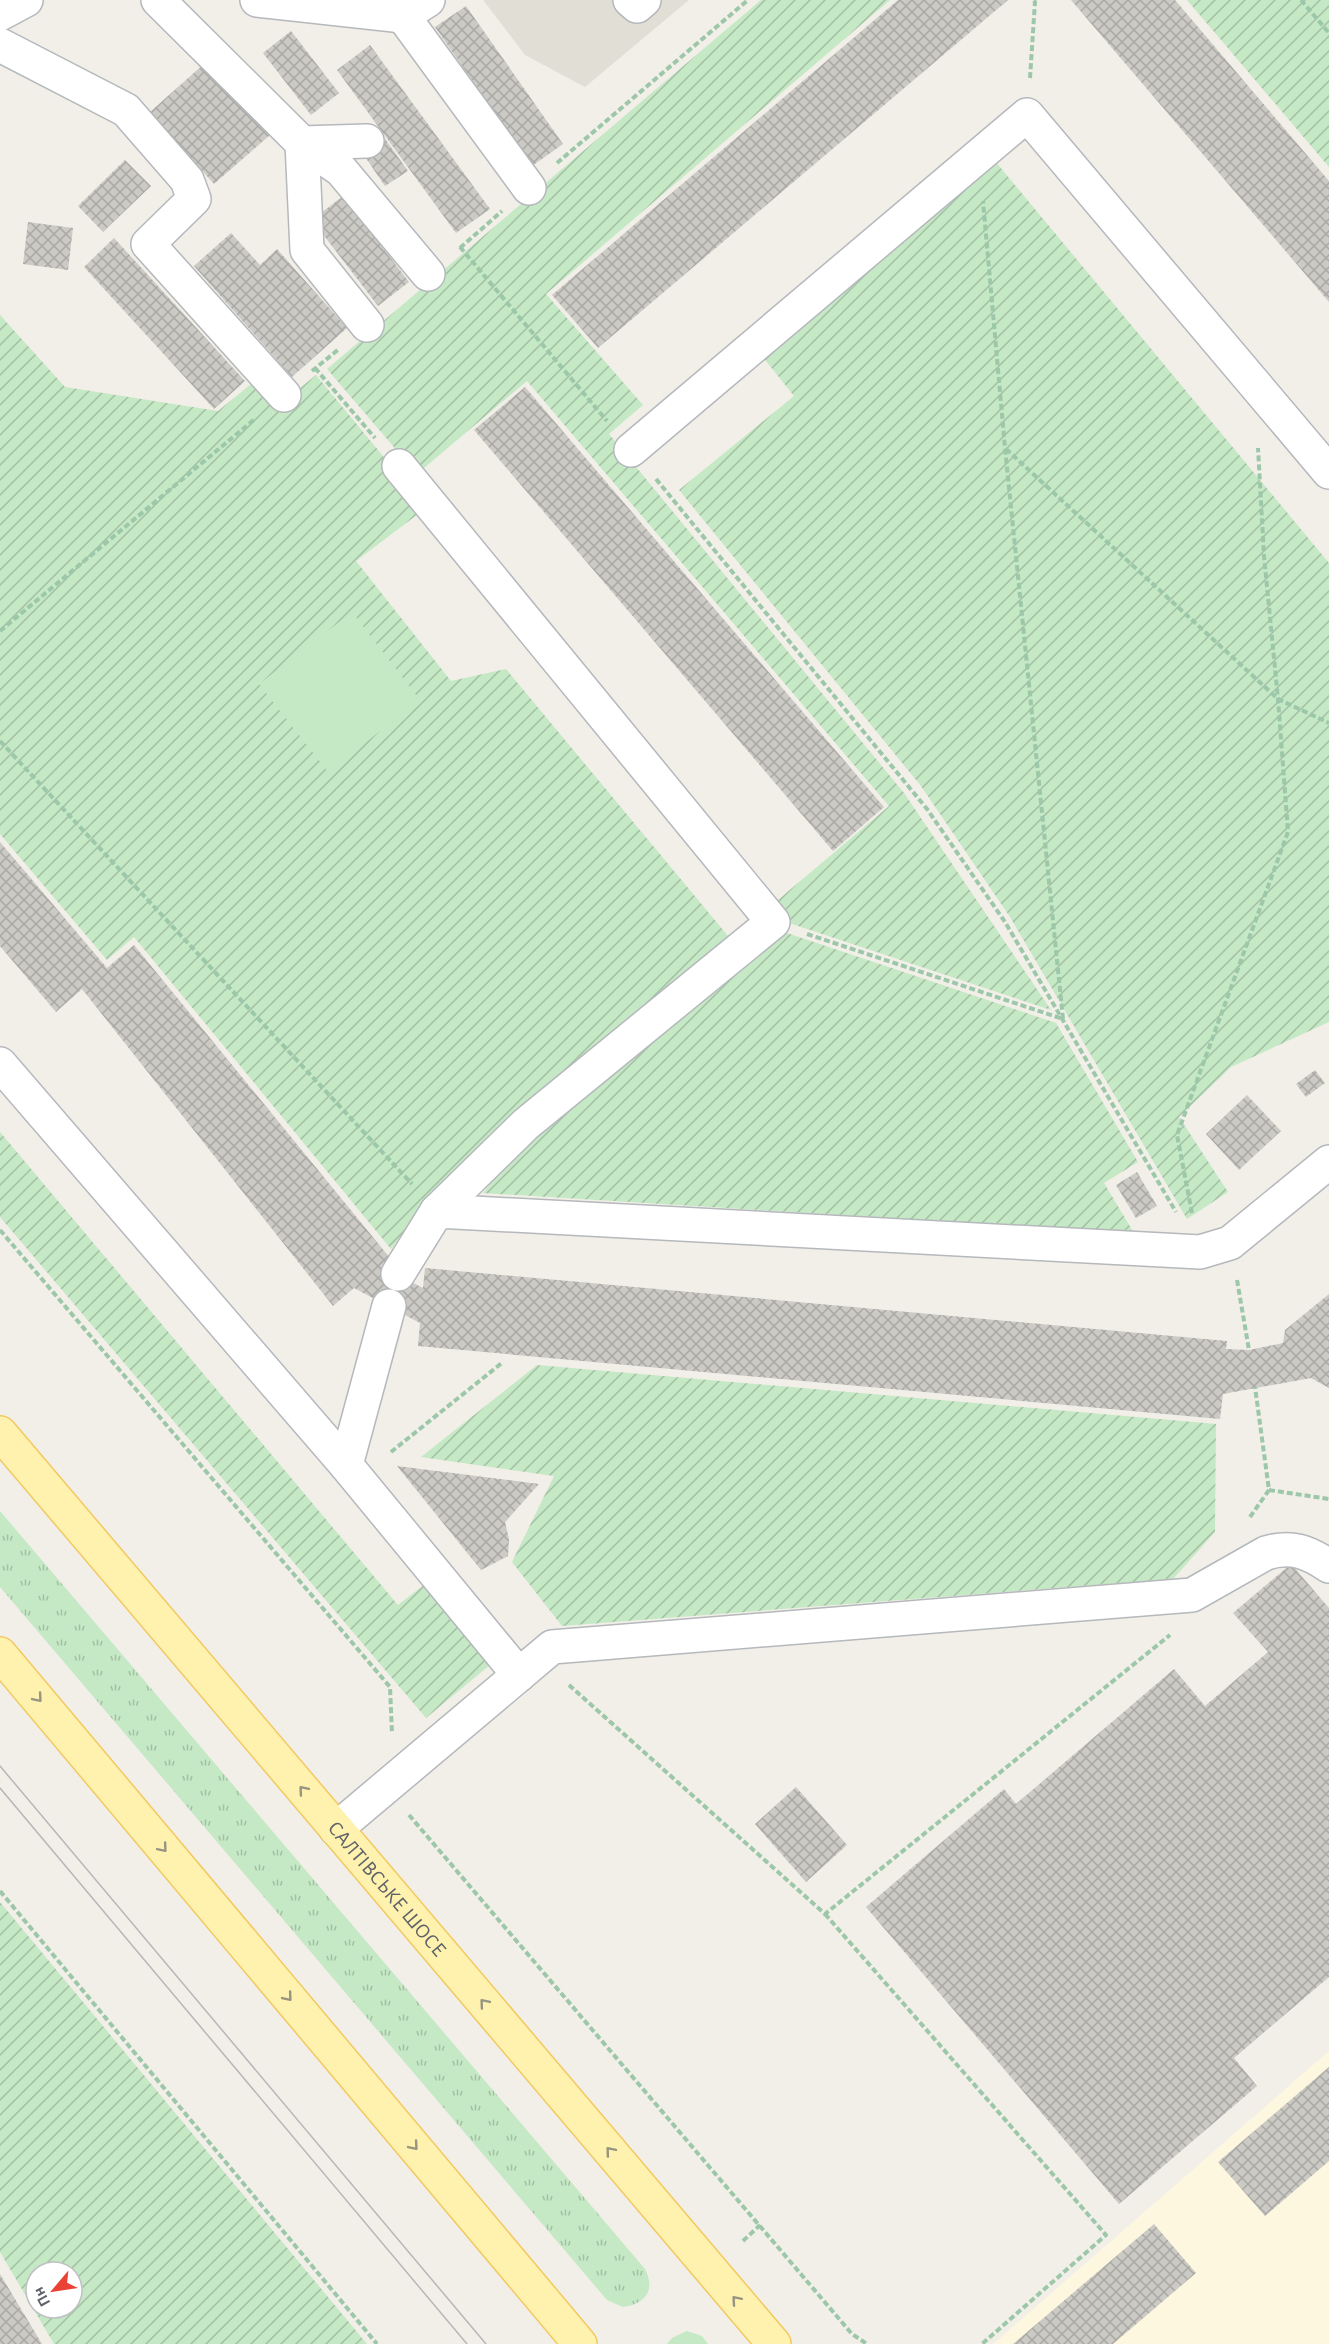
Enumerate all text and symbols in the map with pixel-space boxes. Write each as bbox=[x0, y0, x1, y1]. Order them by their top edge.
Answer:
one-way arrow bbox=[30, 1691, 41, 1702]
one-way arrow bbox=[299, 1786, 310, 1797]
street label: САЛТІВСЬКЕ ШОСЕ bbox=[324, 1817, 450, 1961]
one-way arrow bbox=[156, 1841, 167, 1852]
one-way arrow bbox=[281, 1990, 292, 2001]
one-way arrow bbox=[480, 1999, 491, 2010]
one-way arrow bbox=[407, 2139, 418, 2150]
one-way arrow bbox=[606, 2147, 617, 2158]
north arrow bbox=[24, 2260, 84, 2320]
text: Пн bbox=[30, 2284, 53, 2309]
one-way arrow bbox=[732, 2296, 743, 2307]

